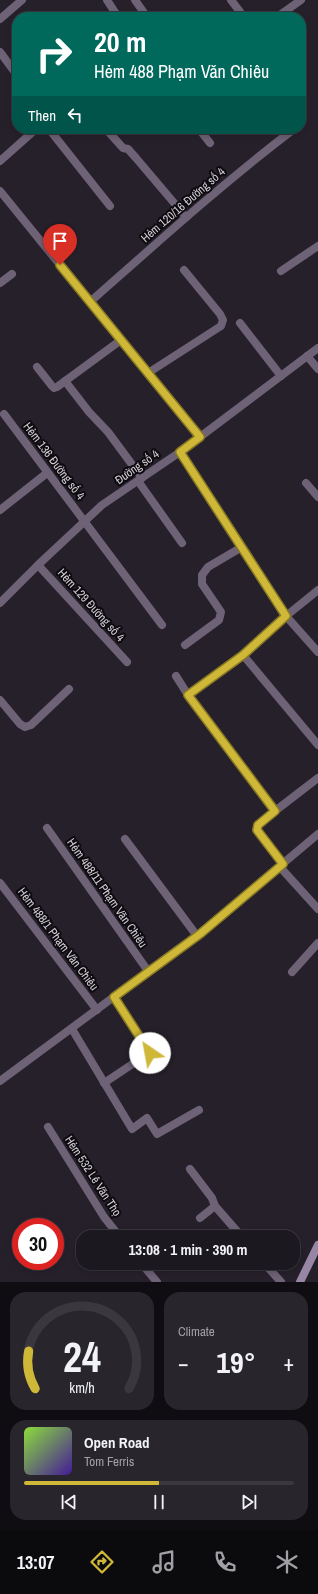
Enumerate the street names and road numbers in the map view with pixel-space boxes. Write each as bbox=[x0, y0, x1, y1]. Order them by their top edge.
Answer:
street label: Hẻm 120/16 Đường số 4 bbox=[137, 164, 229, 246]
street label: Hẻm 136 Đường số 4 bbox=[20, 419, 89, 503]
street label: Đường số 4 bbox=[112, 446, 163, 488]
street label: Hẻm 129 Đường số 4 bbox=[54, 565, 128, 645]
street label: Hẻm 488/11 Phạm Văn Chiêu bbox=[63, 835, 151, 951]
street label: Hẻm 488/1 Phạm Văn Chiêu bbox=[14, 884, 102, 994]
street label: Hẻm 532 Lê Văn Thọ bbox=[61, 1133, 125, 1219]

